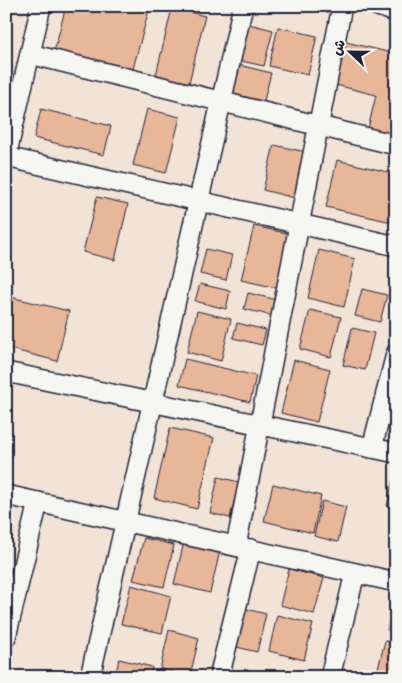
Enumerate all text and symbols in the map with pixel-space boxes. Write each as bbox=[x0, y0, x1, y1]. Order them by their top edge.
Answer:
north arrow bbox=[324, 28, 374, 78]
text: ش bbox=[328, 37, 349, 58]

